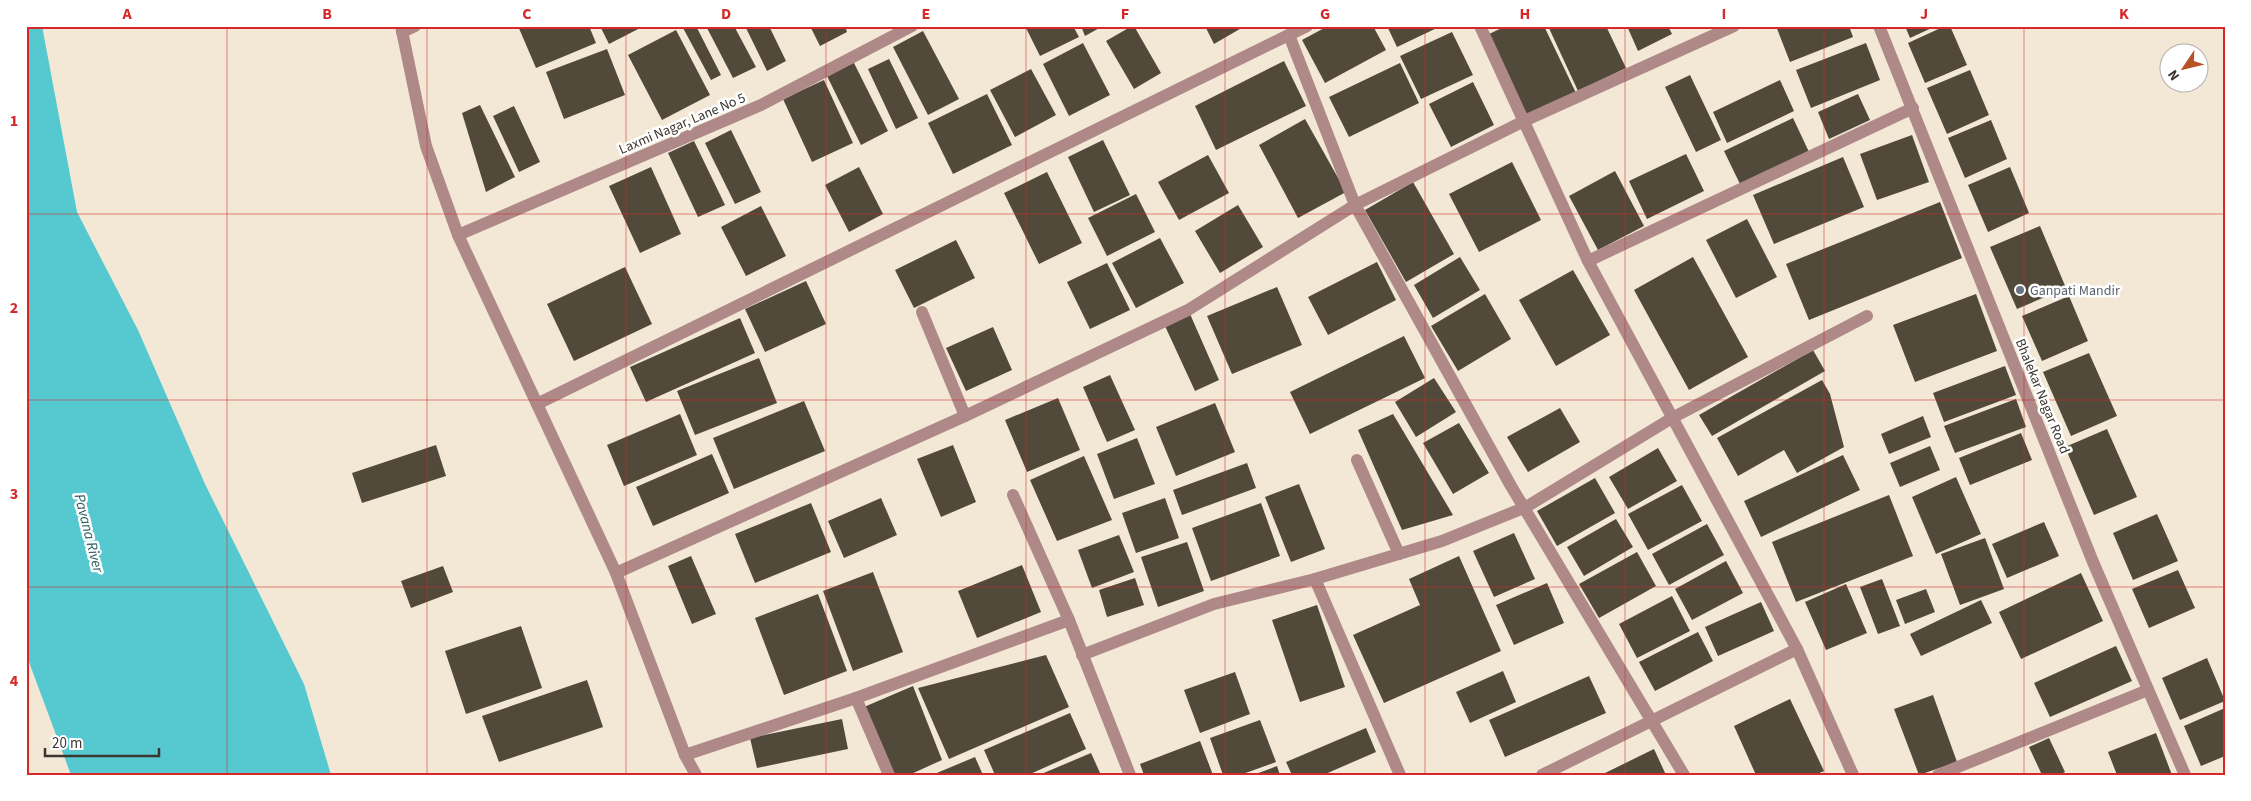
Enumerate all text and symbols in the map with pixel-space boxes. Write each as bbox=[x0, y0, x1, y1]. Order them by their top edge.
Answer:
text: A bbox=[121, 3, 132, 25]
text: B bbox=[322, 3, 332, 25]
text: C bbox=[522, 3, 532, 25]
text: D bbox=[721, 3, 731, 25]
text: E bbox=[922, 3, 930, 25]
text: F bbox=[1121, 3, 1129, 25]
text: G bbox=[1320, 3, 1330, 25]
text: H bbox=[1520, 3, 1530, 25]
text: I bbox=[1722, 3, 1726, 25]
text: J bbox=[1920, 3, 1928, 25]
text: K bbox=[2119, 3, 2129, 25]
north arrow bbox=[2158, 42, 2208, 92]
text: N bbox=[2163, 65, 2185, 84]
street label: Laxmi Nagar, Lane No 5 bbox=[616, 88, 749, 160]
text: 1 bbox=[10, 110, 18, 132]
place label: Ganpati Mandir bbox=[2030, 281, 2120, 301]
marker: Ganpati Mandir bbox=[2014, 284, 2026, 296]
text: 2 bbox=[10, 297, 18, 319]
street label: Bhalekar Nagar Road bbox=[2010, 336, 2074, 457]
text: 3 bbox=[10, 483, 18, 505]
water label: Pavana River bbox=[69, 492, 109, 576]
text: 4 bbox=[10, 670, 19, 692]
scale bar bbox=[45, 726, 159, 758]
text: 20 m bbox=[52, 733, 82, 754]

